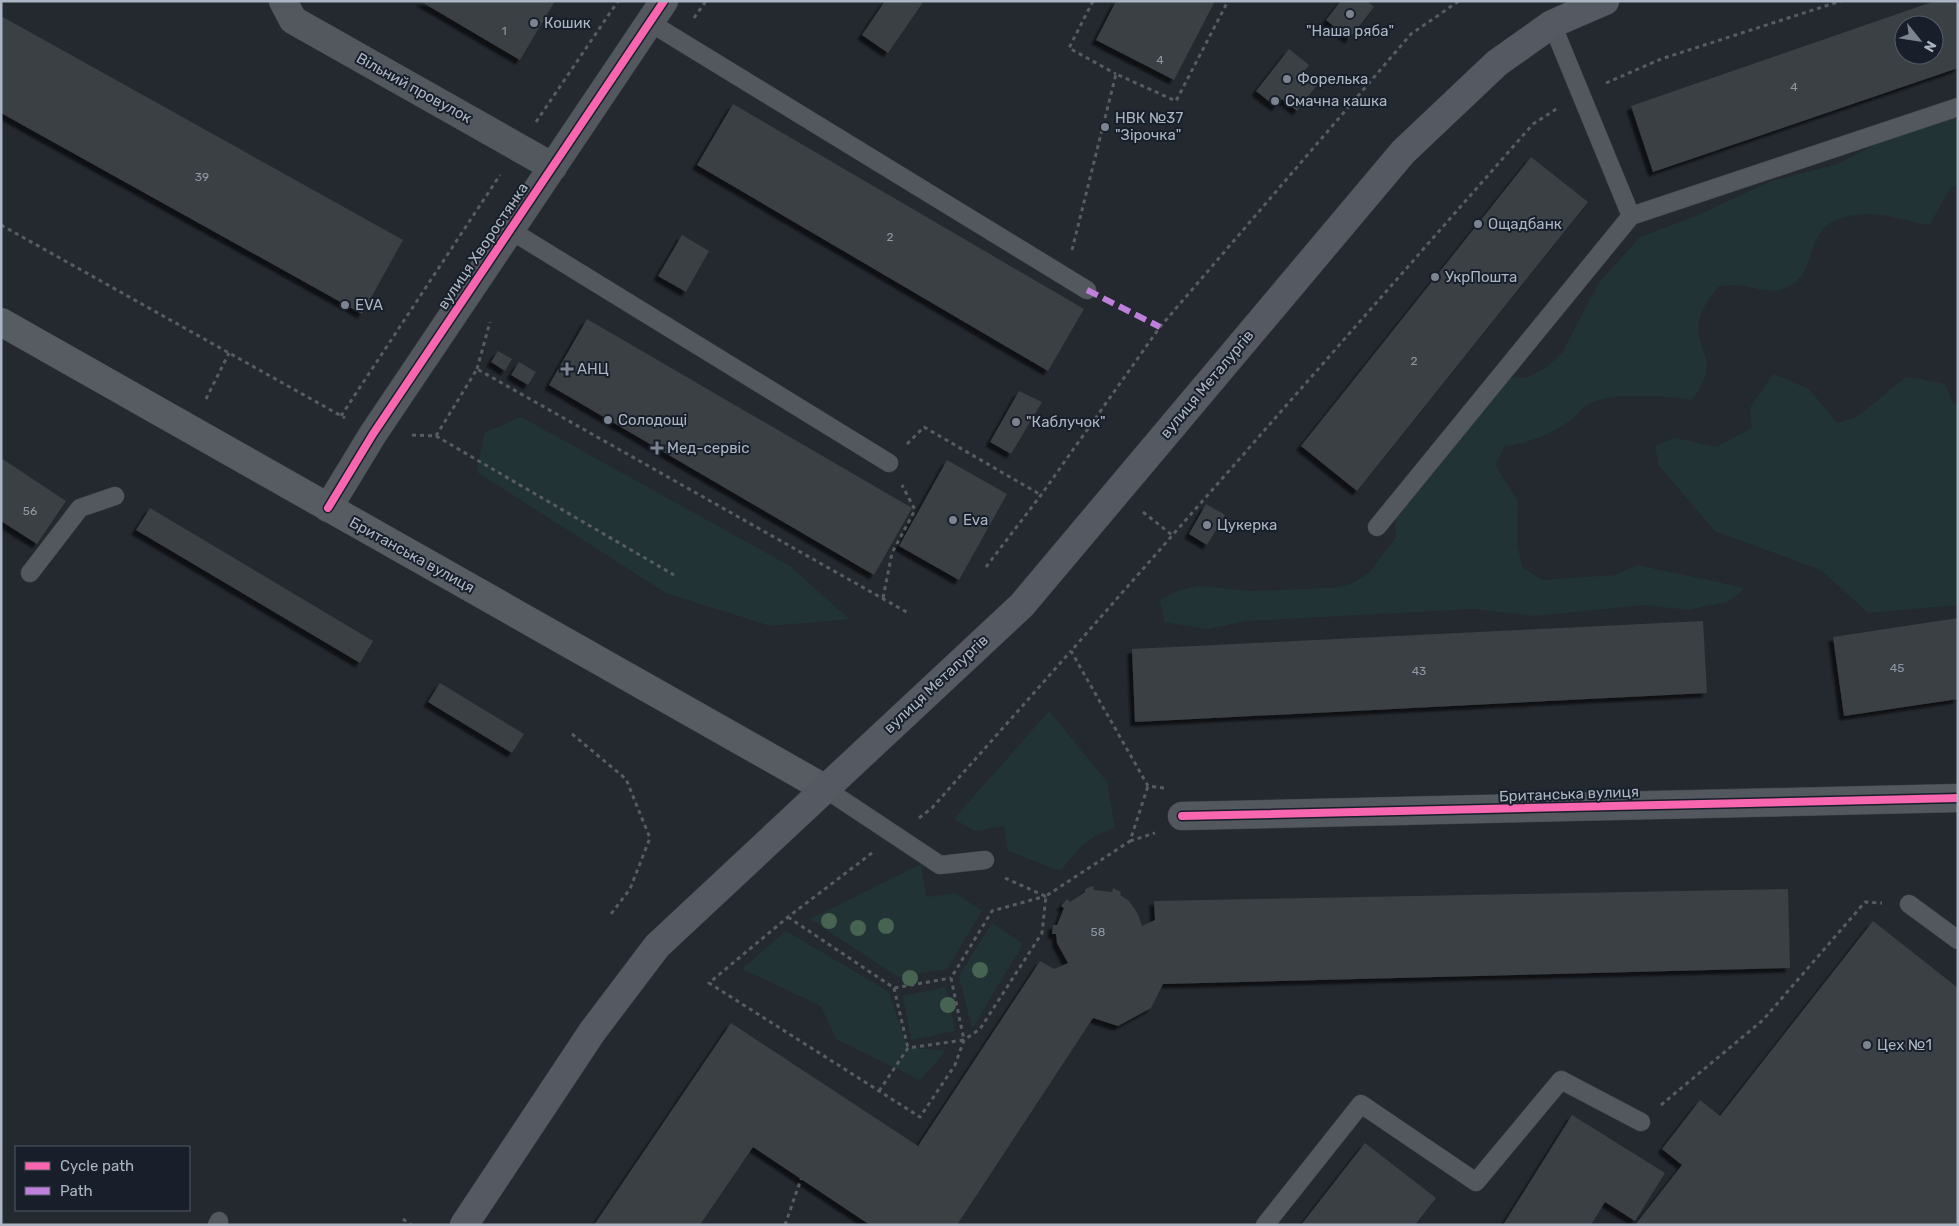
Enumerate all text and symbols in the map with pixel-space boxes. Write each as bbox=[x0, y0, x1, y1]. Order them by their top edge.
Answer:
marker: "Наша ряба" bbox=[1344, 8, 1356, 20]
place label: Кошик bbox=[544, 14, 591, 32]
north arrow bbox=[1894, 15, 1944, 65]
marker: Кошик bbox=[528, 17, 540, 29]
place label: "Наша ряба" bbox=[1306, 22, 1394, 40]
house number: 1 bbox=[501, 24, 507, 38]
text: N bbox=[1920, 38, 1940, 55]
street label: Вільний провулок bbox=[353, 49, 475, 127]
house number: 4 bbox=[1156, 53, 1164, 67]
place label: Форелька bbox=[1297, 70, 1368, 88]
marker: Форелька bbox=[1281, 73, 1293, 85]
house number: 4 bbox=[1790, 80, 1798, 94]
place label: Смачна кашка bbox=[1285, 92, 1387, 110]
marker: Смачна кашка bbox=[1269, 95, 1281, 107]
place label: НВК №37 "Зірочка" bbox=[1115, 109, 1183, 144]
marker: НВК №37 "Зірочка" bbox=[1099, 121, 1111, 133]
house number: 39 bbox=[195, 170, 209, 184]
street label: вулиця Хворостянка bbox=[434, 179, 532, 313]
place label: Ощадбанк bbox=[1488, 215, 1562, 233]
marker: Ощадбанк bbox=[1472, 218, 1484, 230]
house number: 2 bbox=[886, 230, 894, 244]
place label: УкрПошта bbox=[1445, 268, 1517, 286]
marker: УкрПошта bbox=[1429, 271, 1441, 283]
place label: EVA bbox=[355, 296, 383, 314]
marker: EVA bbox=[339, 299, 351, 311]
street label: вулиця Металургів bbox=[1156, 326, 1258, 442]
house number: 2 bbox=[1410, 354, 1418, 368]
place label: АНЦ bbox=[577, 360, 609, 378]
marker: АНЦ bbox=[561, 363, 573, 375]
place label: Солодощі bbox=[618, 411, 687, 429]
place label: "Каблучок" bbox=[1026, 413, 1106, 431]
marker: Солодощі bbox=[602, 414, 614, 426]
marker: "Каблучок" bbox=[1010, 416, 1022, 428]
place label: Мед-сервіс bbox=[667, 439, 750, 457]
marker: Мед-сервіс bbox=[651, 442, 663, 454]
house number: 56 bbox=[23, 504, 37, 518]
place label: Eva bbox=[963, 511, 988, 529]
street label: Британська вулиця bbox=[346, 513, 478, 597]
marker: Eva bbox=[947, 514, 959, 526]
place label: Цукерка bbox=[1217, 516, 1277, 534]
marker: Цукерка bbox=[1201, 519, 1213, 531]
street label: вулиця Металургів bbox=[880, 631, 992, 737]
house number: 45 bbox=[1890, 661, 1904, 675]
house number: 43 bbox=[1412, 664, 1426, 678]
street label: Британська вулиця bbox=[1499, 783, 1639, 805]
house number: 58 bbox=[1091, 925, 1105, 939]
place label: Цех №1 bbox=[1877, 1036, 1932, 1054]
marker: Цех №1 bbox=[1861, 1039, 1873, 1051]
legend bbox=[15, 1146, 190, 1211]
text: Cycle path bbox=[60, 1157, 134, 1175]
text: Path bbox=[60, 1182, 93, 1200]

